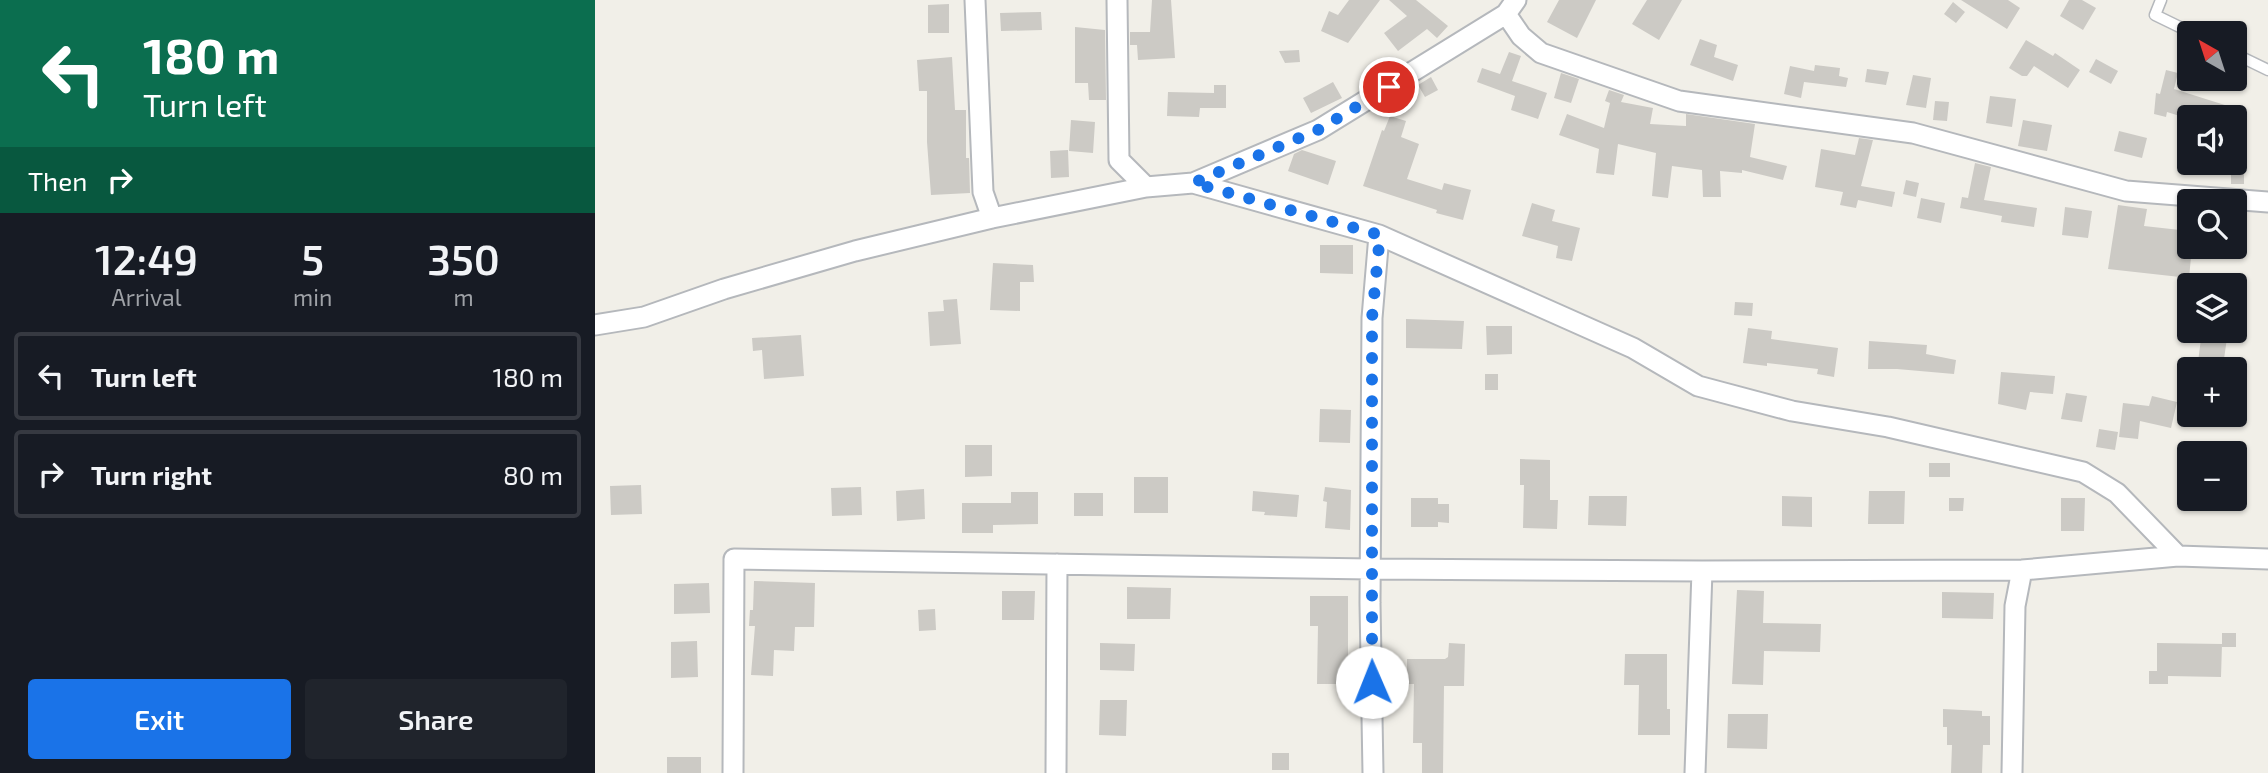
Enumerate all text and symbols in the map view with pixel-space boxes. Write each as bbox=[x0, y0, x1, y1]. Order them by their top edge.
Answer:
north arrow bbox=[2177, 21, 2247, 91]
map controls bbox=[2177, 21, 2247, 511]
text: 180 m bbox=[143, 25, 279, 84]
icon: left bbox=[28, 28, 119, 119]
pin bbox=[1359, 57, 1419, 117]
icon: arrive bbox=[1370, 68, 1408, 106]
text: Turn left bbox=[143, 85, 267, 123]
button: sound bbox=[2177, 105, 2247, 175]
icon: right bbox=[101, 161, 139, 199]
text: Then bbox=[28, 165, 87, 196]
button: search bbox=[2177, 189, 2247, 259]
text: 12:49 bbox=[95, 233, 198, 283]
text: 5 bbox=[301, 233, 324, 283]
text: 350 bbox=[427, 233, 500, 283]
button: layers bbox=[2177, 273, 2247, 343]
text: Arrival bbox=[112, 283, 182, 311]
text: min bbox=[293, 283, 332, 311]
text: m bbox=[454, 283, 474, 311]
icon: left bbox=[32, 357, 70, 395]
button: + bbox=[2177, 357, 2247, 427]
text: Turn left bbox=[91, 361, 197, 392]
text: 180 m bbox=[493, 361, 563, 392]
button: − bbox=[2177, 441, 2247, 511]
icon: right bbox=[32, 455, 70, 493]
text: Turn right bbox=[91, 459, 212, 490]
text: 80 m bbox=[503, 459, 563, 490]
position arrow bbox=[1335, 645, 1409, 719]
button: Exit bbox=[28, 679, 291, 759]
button: Share bbox=[305, 679, 567, 759]

